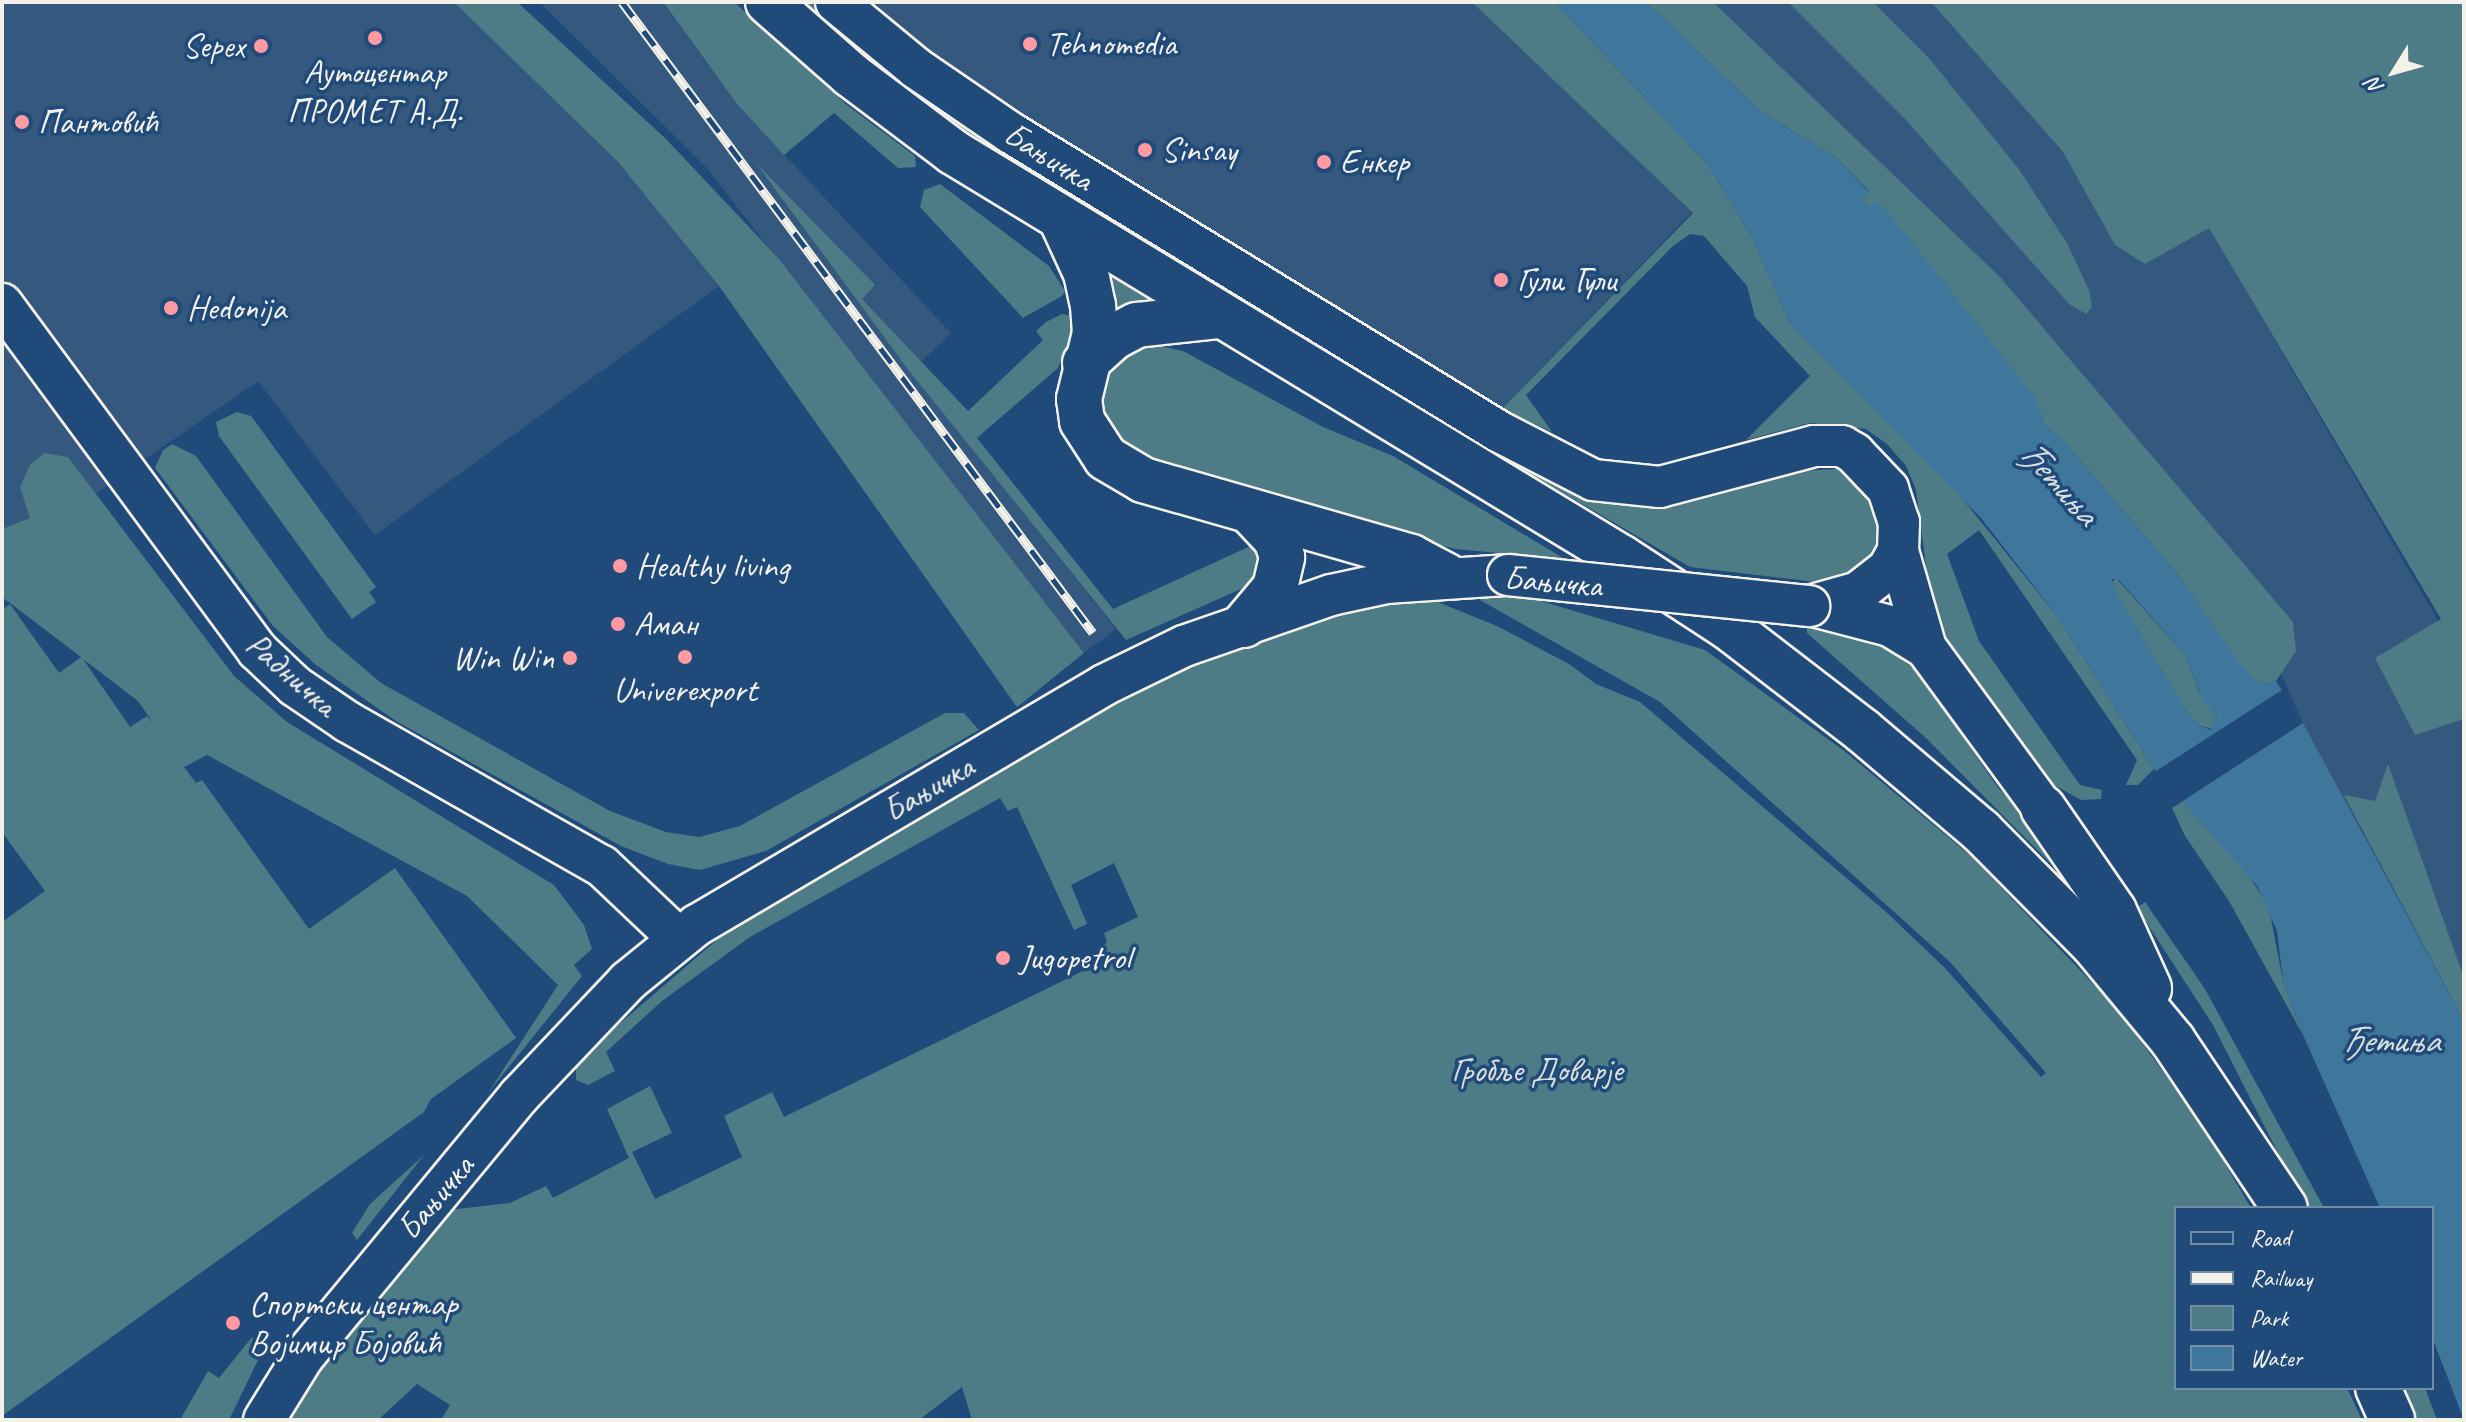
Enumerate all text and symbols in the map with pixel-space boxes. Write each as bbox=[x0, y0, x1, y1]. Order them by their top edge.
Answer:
place label: Tehnomedia bbox=[1046, 24, 1176, 64]
place label: Sepex bbox=[183, 26, 245, 66]
marker: Аутоцентар ПРОМЕТ А.Д. bbox=[366, 29, 384, 47]
north arrow bbox=[2354, 32, 2434, 112]
marker: Tehnomedia bbox=[1021, 35, 1039, 53]
marker: Sepex bbox=[252, 37, 270, 55]
place label: Аутоцентар ПРОМЕТ А.Д. bbox=[287, 51, 463, 130]
text: N bbox=[2360, 73, 2390, 100]
place label: Пантовић bbox=[38, 102, 157, 142]
marker: Пантовић bbox=[13, 113, 31, 131]
street label: Бањичка bbox=[997, 113, 1101, 199]
place label: Sinsay bbox=[1161, 130, 1237, 170]
marker: Sinsay bbox=[1136, 141, 1154, 159]
place label: Енкер bbox=[1340, 142, 1409, 182]
marker: Енкер bbox=[1315, 153, 1333, 171]
place label: Гули Гули bbox=[1517, 260, 1618, 300]
marker: Гули Гули bbox=[1492, 271, 1510, 289]
place label: Hedonija bbox=[187, 288, 286, 328]
marker: Hedonija bbox=[162, 299, 180, 317]
water label: Ђетиња bbox=[2008, 430, 2108, 534]
place label: Healthy living bbox=[636, 546, 789, 586]
street label: Бањичка bbox=[1502, 556, 1604, 606]
marker: Healthy living bbox=[611, 557, 629, 575]
place label: Аман bbox=[634, 604, 697, 644]
marker: Аман bbox=[609, 615, 627, 633]
street label: Радничка bbox=[238, 623, 346, 725]
place label: Win Win bbox=[451, 638, 554, 678]
marker: Univerexport bbox=[676, 648, 694, 666]
marker: Win Win bbox=[561, 649, 579, 667]
place label: Univerexport bbox=[613, 670, 757, 710]
street label: Бањичка bbox=[875, 746, 981, 830]
place label: Jugopetrol bbox=[1019, 938, 1131, 978]
marker: Jugopetrol bbox=[994, 949, 1012, 967]
water label: Ђетиња bbox=[2339, 1019, 2439, 1063]
park label: Гробље Доварје bbox=[1452, 1050, 1622, 1090]
street label: Бањичка bbox=[388, 1146, 482, 1248]
legend bbox=[2174, 1206, 2434, 1390]
text: Road bbox=[2250, 1223, 2290, 1253]
text: Railway bbox=[2250, 1263, 2312, 1293]
place label: Спортски центар Војимир Бојовић bbox=[249, 1283, 454, 1362]
text: Park bbox=[2250, 1303, 2288, 1333]
marker: Спортски центар Војимир Бојовић bbox=[224, 1314, 242, 1332]
text: Water bbox=[2250, 1343, 2302, 1373]

